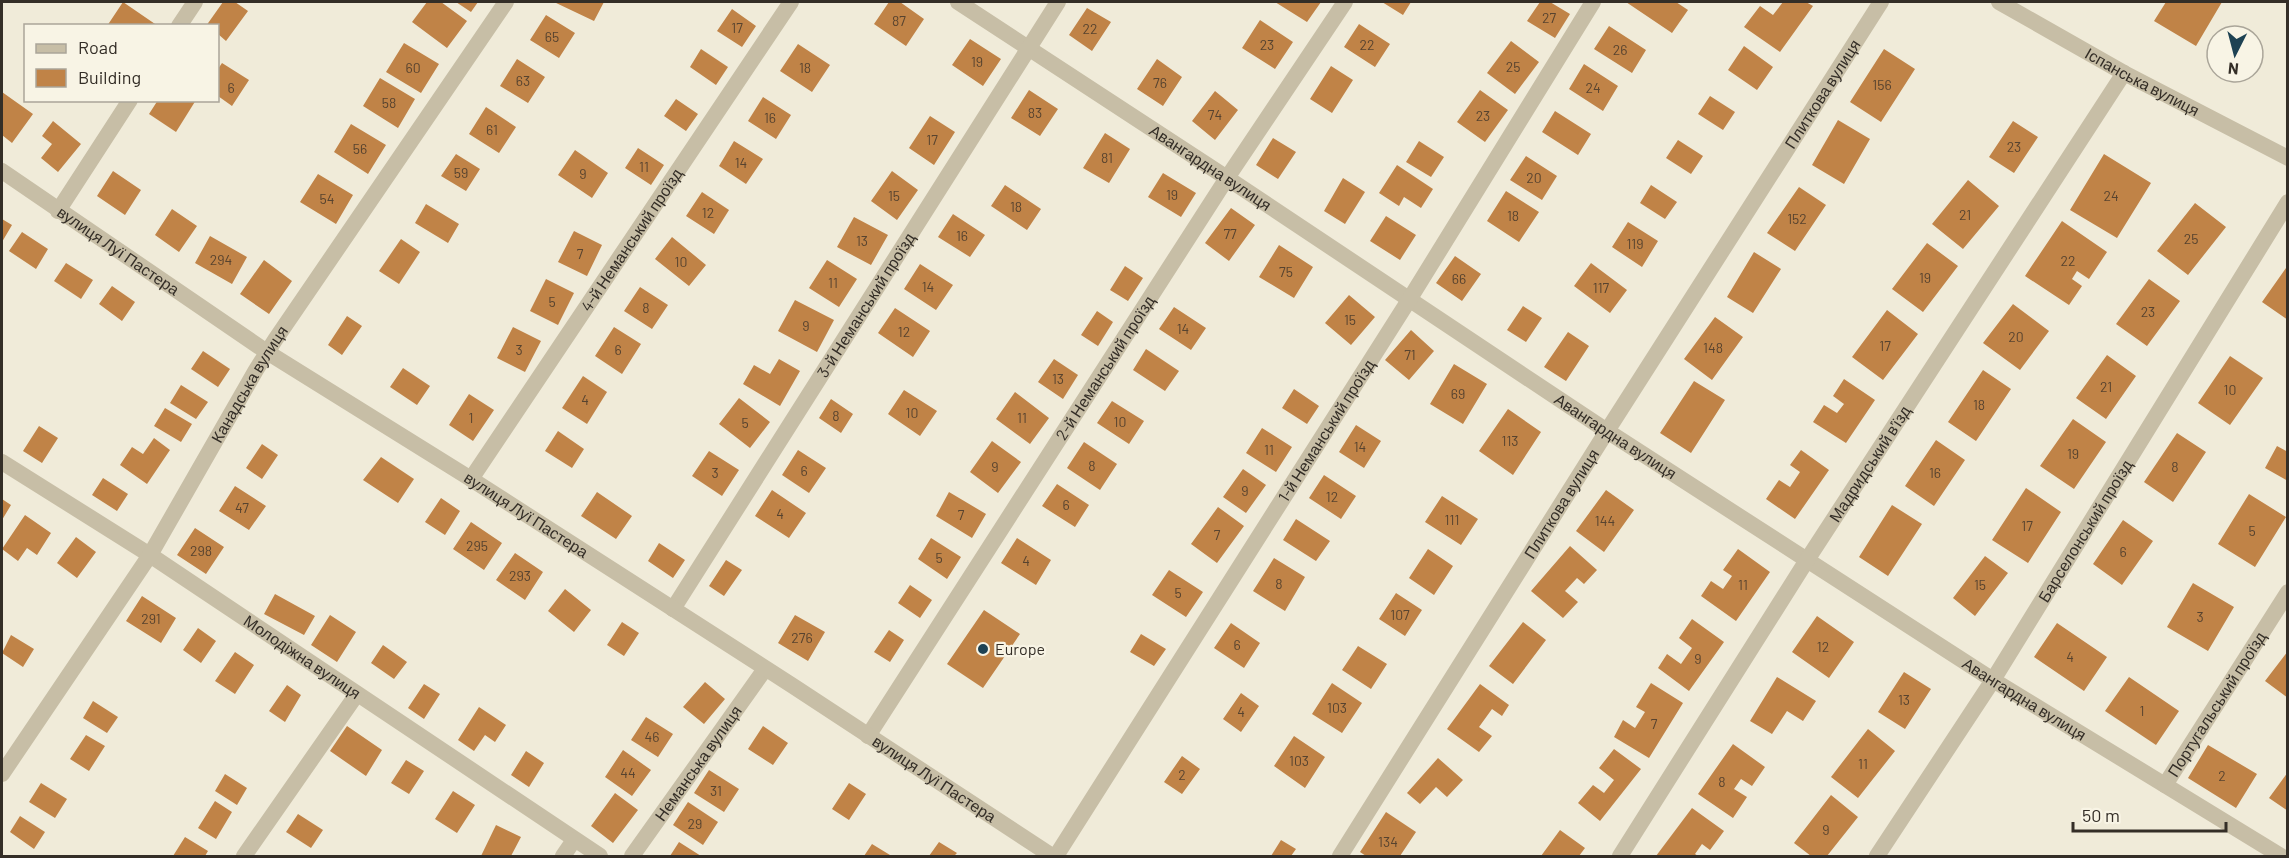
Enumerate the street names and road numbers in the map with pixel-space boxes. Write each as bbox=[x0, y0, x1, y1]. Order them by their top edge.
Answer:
street label: Плиткова вулиця bbox=[1780, 36, 1864, 152]
street label: Іспанська вулиця bbox=[2082, 43, 2203, 119]
street label: Авангардна вулиця bbox=[1146, 120, 1275, 214]
street label: 4-й Неманський проїзд bbox=[576, 164, 686, 315]
street label: вулиця Луї Пастера bbox=[54, 202, 184, 299]
street label: 3-й Неманський проїзд bbox=[812, 228, 919, 381]
street label: 2-й Неманський проїзд bbox=[1051, 291, 1158, 443]
street label: Канадська вулиця bbox=[207, 322, 291, 446]
street label: 1-й Неманський проїзд bbox=[1273, 355, 1378, 505]
street label: Авангардна вулиця bbox=[1551, 389, 1680, 482]
street label: Мадридський в'їзд bbox=[1825, 401, 1914, 525]
street label: Плиткова вулиця bbox=[1519, 445, 1602, 562]
street label: Барселонський проїзд bbox=[2034, 455, 2136, 605]
street label: вулиця Луї Пастера bbox=[461, 467, 592, 561]
street label: Молодіжна вулиця bbox=[240, 611, 365, 702]
street label: Португальський проїзд bbox=[2163, 627, 2270, 780]
street label: Авангардна вулиця bbox=[1959, 653, 2090, 744]
street label: Неманська вулиця bbox=[650, 701, 745, 824]
street label: вулиця Луї Пастера bbox=[869, 731, 1000, 826]

